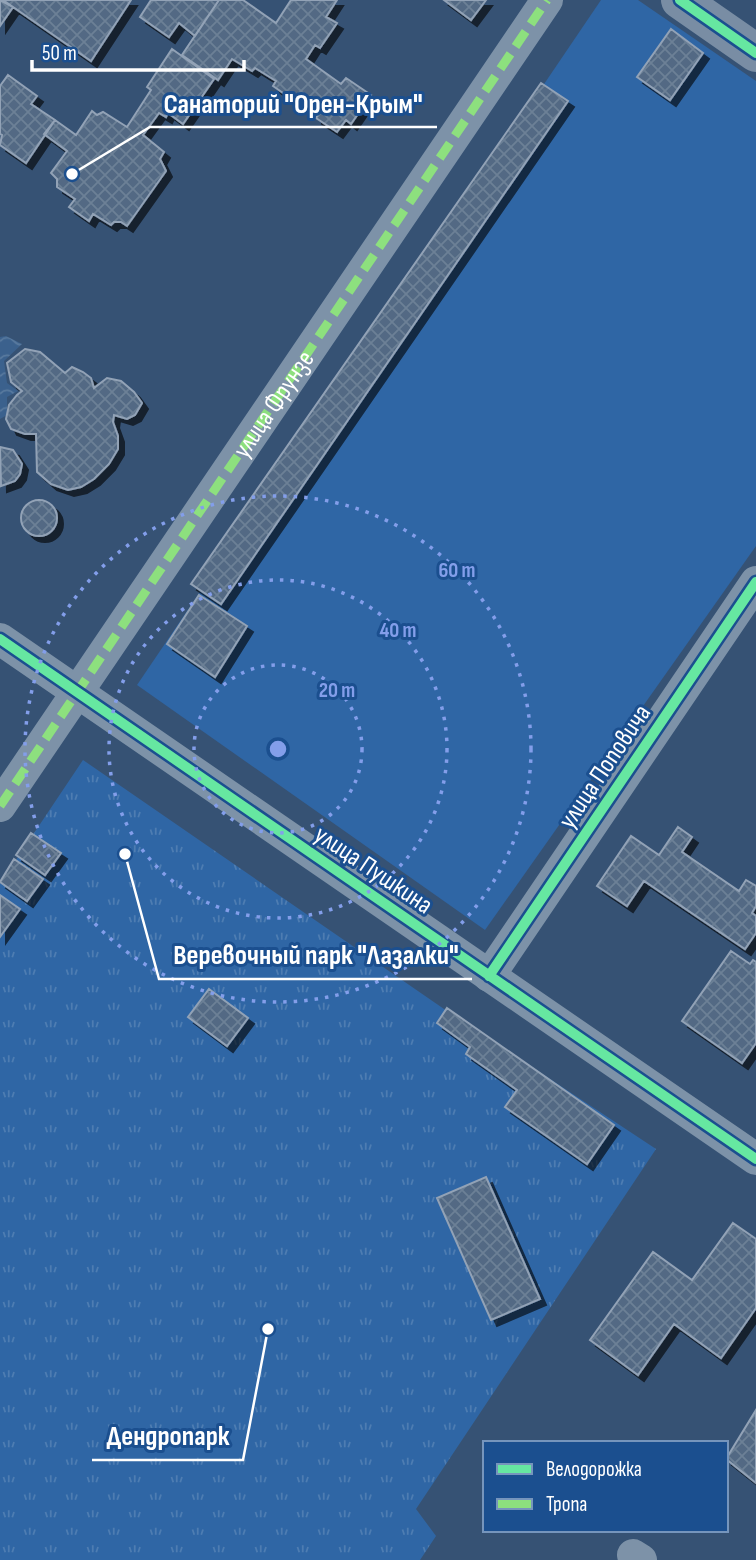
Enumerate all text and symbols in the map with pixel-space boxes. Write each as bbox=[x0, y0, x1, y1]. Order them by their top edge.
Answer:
scale bar bbox=[32, 28, 243, 72]
text: 50 m bbox=[42, 41, 77, 66]
callout: Санаторий "Орен-Крым" bbox=[150, 78, 437, 127]
text: Санаторий "Орен-Крым" bbox=[163, 88, 423, 121]
street label: улица Фрунзе bbox=[227, 345, 321, 464]
text: 60 m bbox=[438, 558, 476, 583]
text: 40 m bbox=[380, 618, 416, 643]
text: 20 m bbox=[319, 678, 355, 703]
street label: улица Поповича bbox=[552, 699, 658, 835]
centre of rings bbox=[266, 737, 290, 761]
street label: улица Пушкина bbox=[308, 819, 438, 921]
callout: Веревочный парк "Лазалки" bbox=[159, 930, 472, 979]
text: Веревочный парк "Лазалки" bbox=[173, 939, 459, 972]
callout: Дендропарк bbox=[92, 1411, 243, 1460]
text: Дендропарк bbox=[106, 1420, 230, 1453]
legend bbox=[483, 1441, 728, 1532]
text: Велодорожка bbox=[546, 1457, 642, 1482]
text: Тропа bbox=[546, 1492, 587, 1517]

